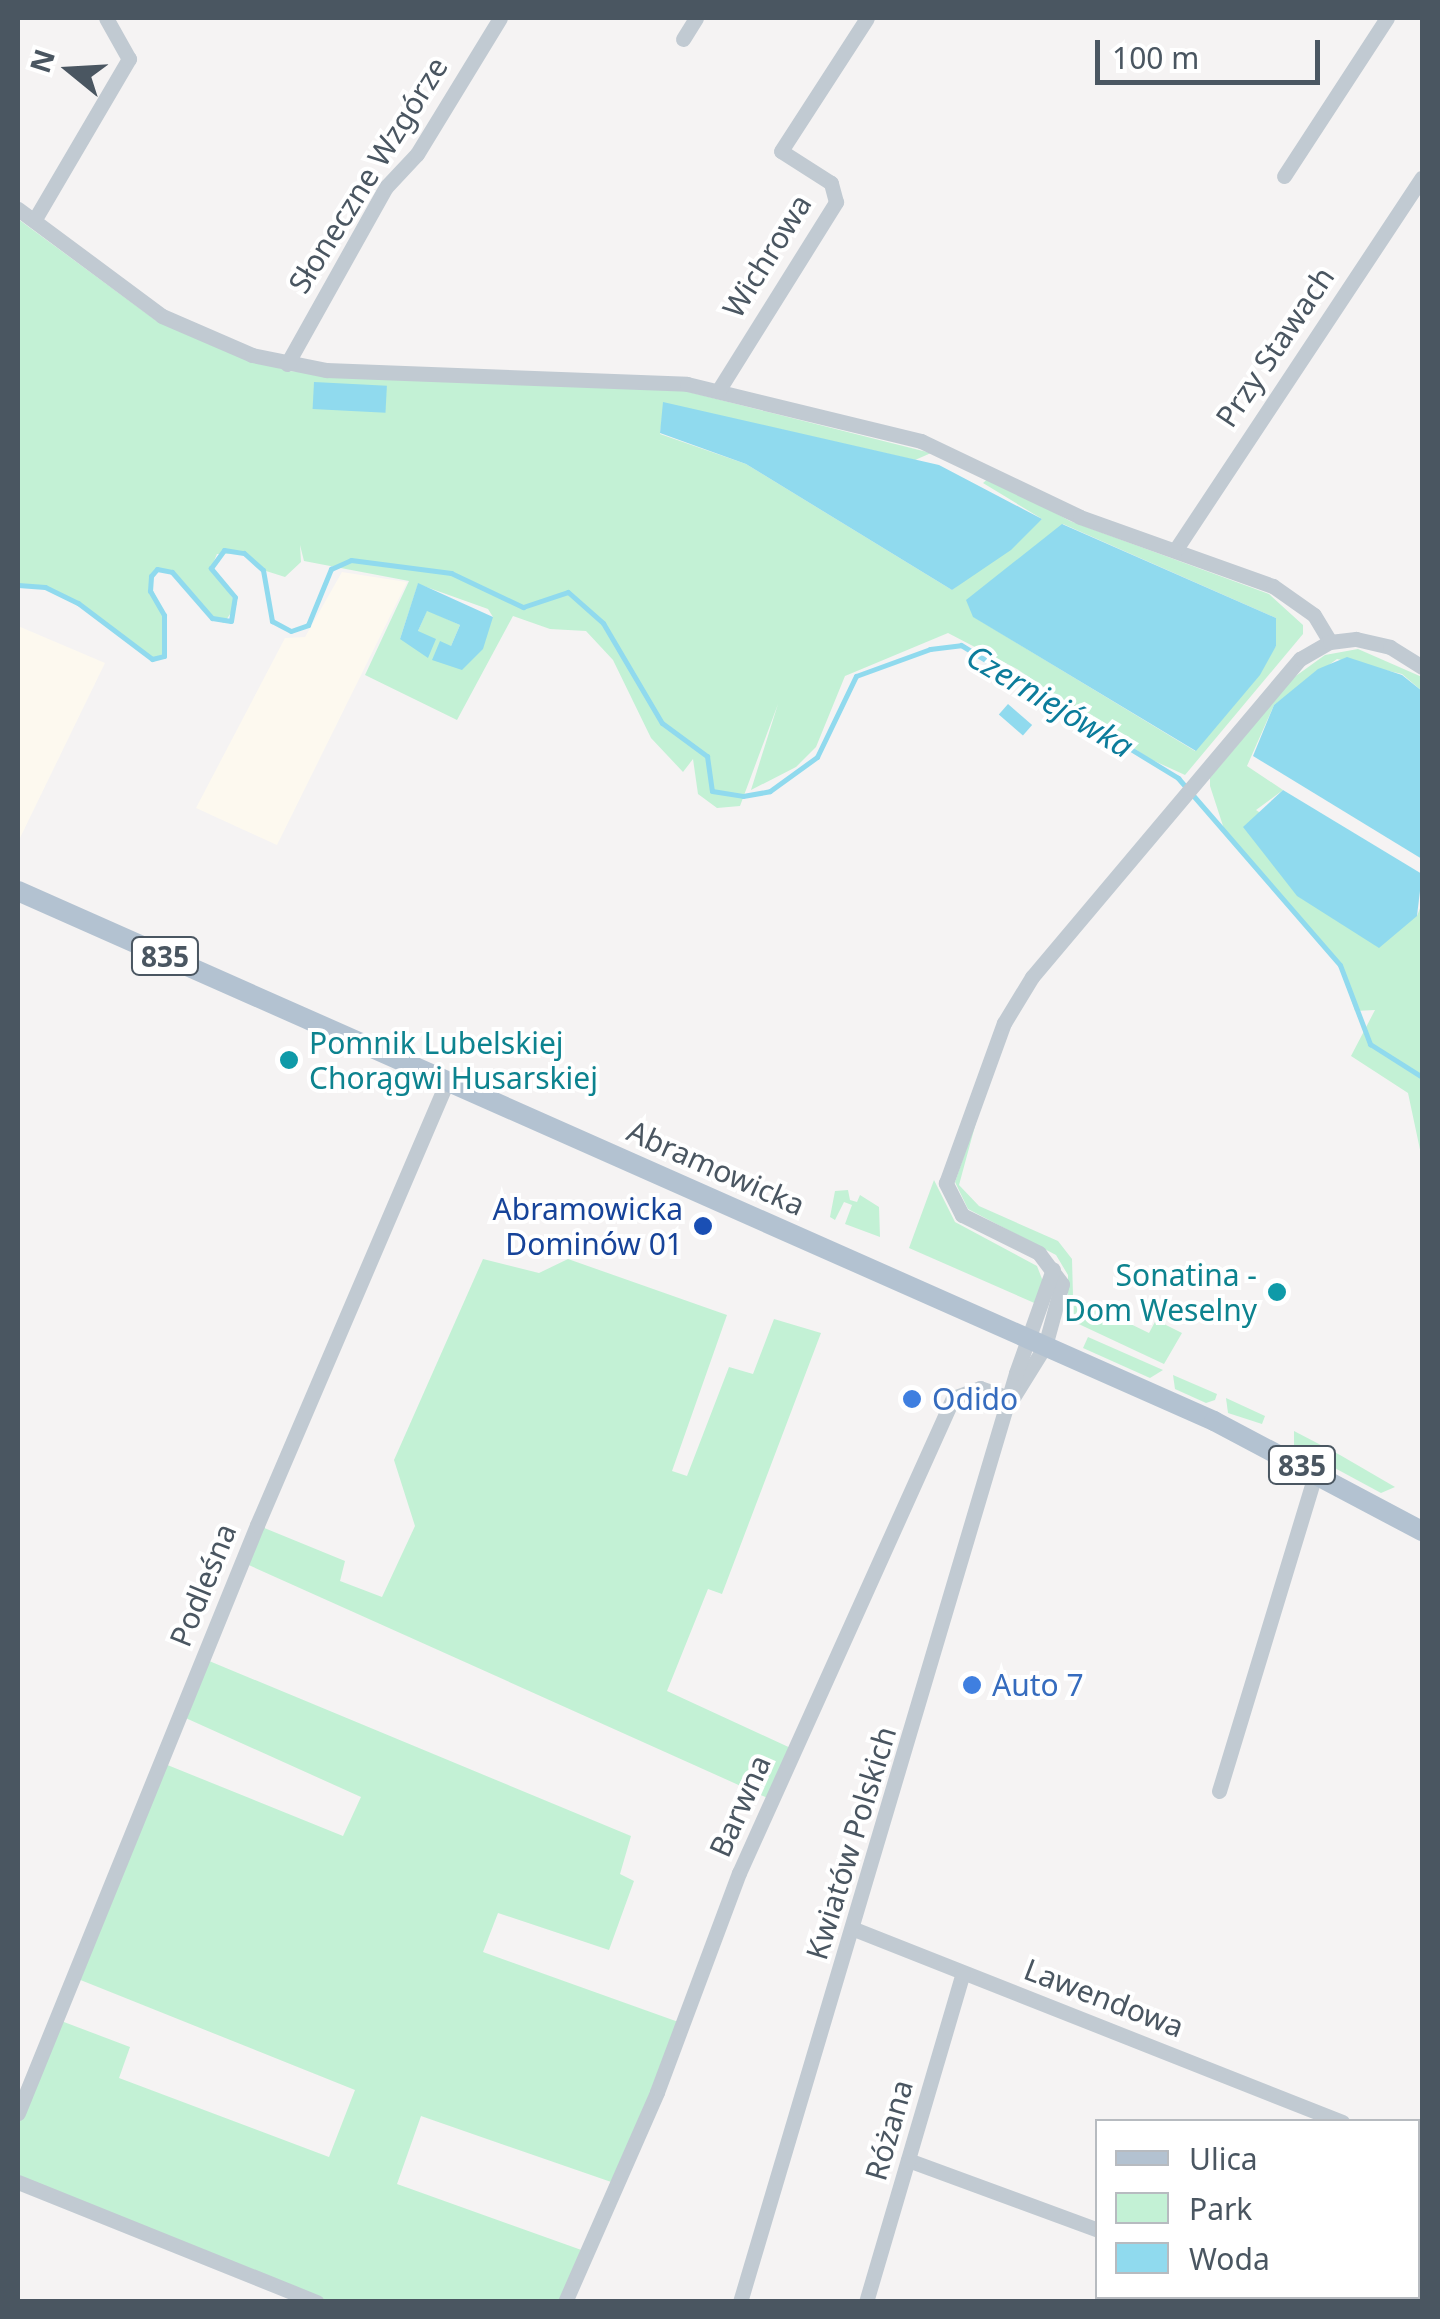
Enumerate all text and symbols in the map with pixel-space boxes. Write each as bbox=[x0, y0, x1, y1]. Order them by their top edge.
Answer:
north arrow bbox=[20, 20, 120, 120]
scale bar bbox=[1100, 20, 1325, 82]
text: 100 m bbox=[1112, 37, 1199, 78]
text: N bbox=[20, 44, 63, 77]
street label: Słoneczne Wzgórze bbox=[281, 50, 455, 300]
street label: Wichrowa bbox=[715, 188, 819, 324]
street label: Przy Stawach bbox=[1208, 260, 1342, 434]
water label: Czerniejówka bbox=[960, 636, 1140, 766]
road number: 835 bbox=[130, 933, 200, 979]
place label: Pomnik Lubelskiej Chorągwi Husarskiej bbox=[309, 1025, 598, 1096]
marker: Pomnik Lubelskiej Chorągwi Husarskiej bbox=[278, 1049, 300, 1071]
street label: Abramowicka bbox=[622, 1113, 810, 1223]
place label: Abramowicka Dominów 01 bbox=[493, 1191, 683, 1262]
marker: Abramowicka Dominów 01 bbox=[692, 1215, 714, 1237]
place label: Sonatina - Dom Weselny bbox=[1064, 1257, 1257, 1328]
marker: Sonatina - Dom Weselny bbox=[1266, 1281, 1288, 1303]
place label: Odido bbox=[932, 1381, 1018, 1417]
marker: Odido bbox=[901, 1388, 923, 1410]
road number: 835 bbox=[1267, 1442, 1337, 1488]
street label: Podleśna bbox=[162, 1518, 244, 1652]
place label: Auto 7 bbox=[992, 1667, 1084, 1703]
marker: Auto 7 bbox=[961, 1674, 983, 1696]
street label: Kwiatów Polskich bbox=[798, 1722, 904, 1964]
street label: Barwna bbox=[702, 1749, 778, 1863]
street label: Lawendowa bbox=[1019, 1951, 1189, 2045]
street label: Różana bbox=[858, 2076, 920, 2184]
legend bbox=[1095, 2119, 1420, 2299]
text: Ulica bbox=[1189, 2138, 1258, 2179]
text: Park bbox=[1189, 2188, 1252, 2229]
text: Woda bbox=[1189, 2238, 1270, 2279]

